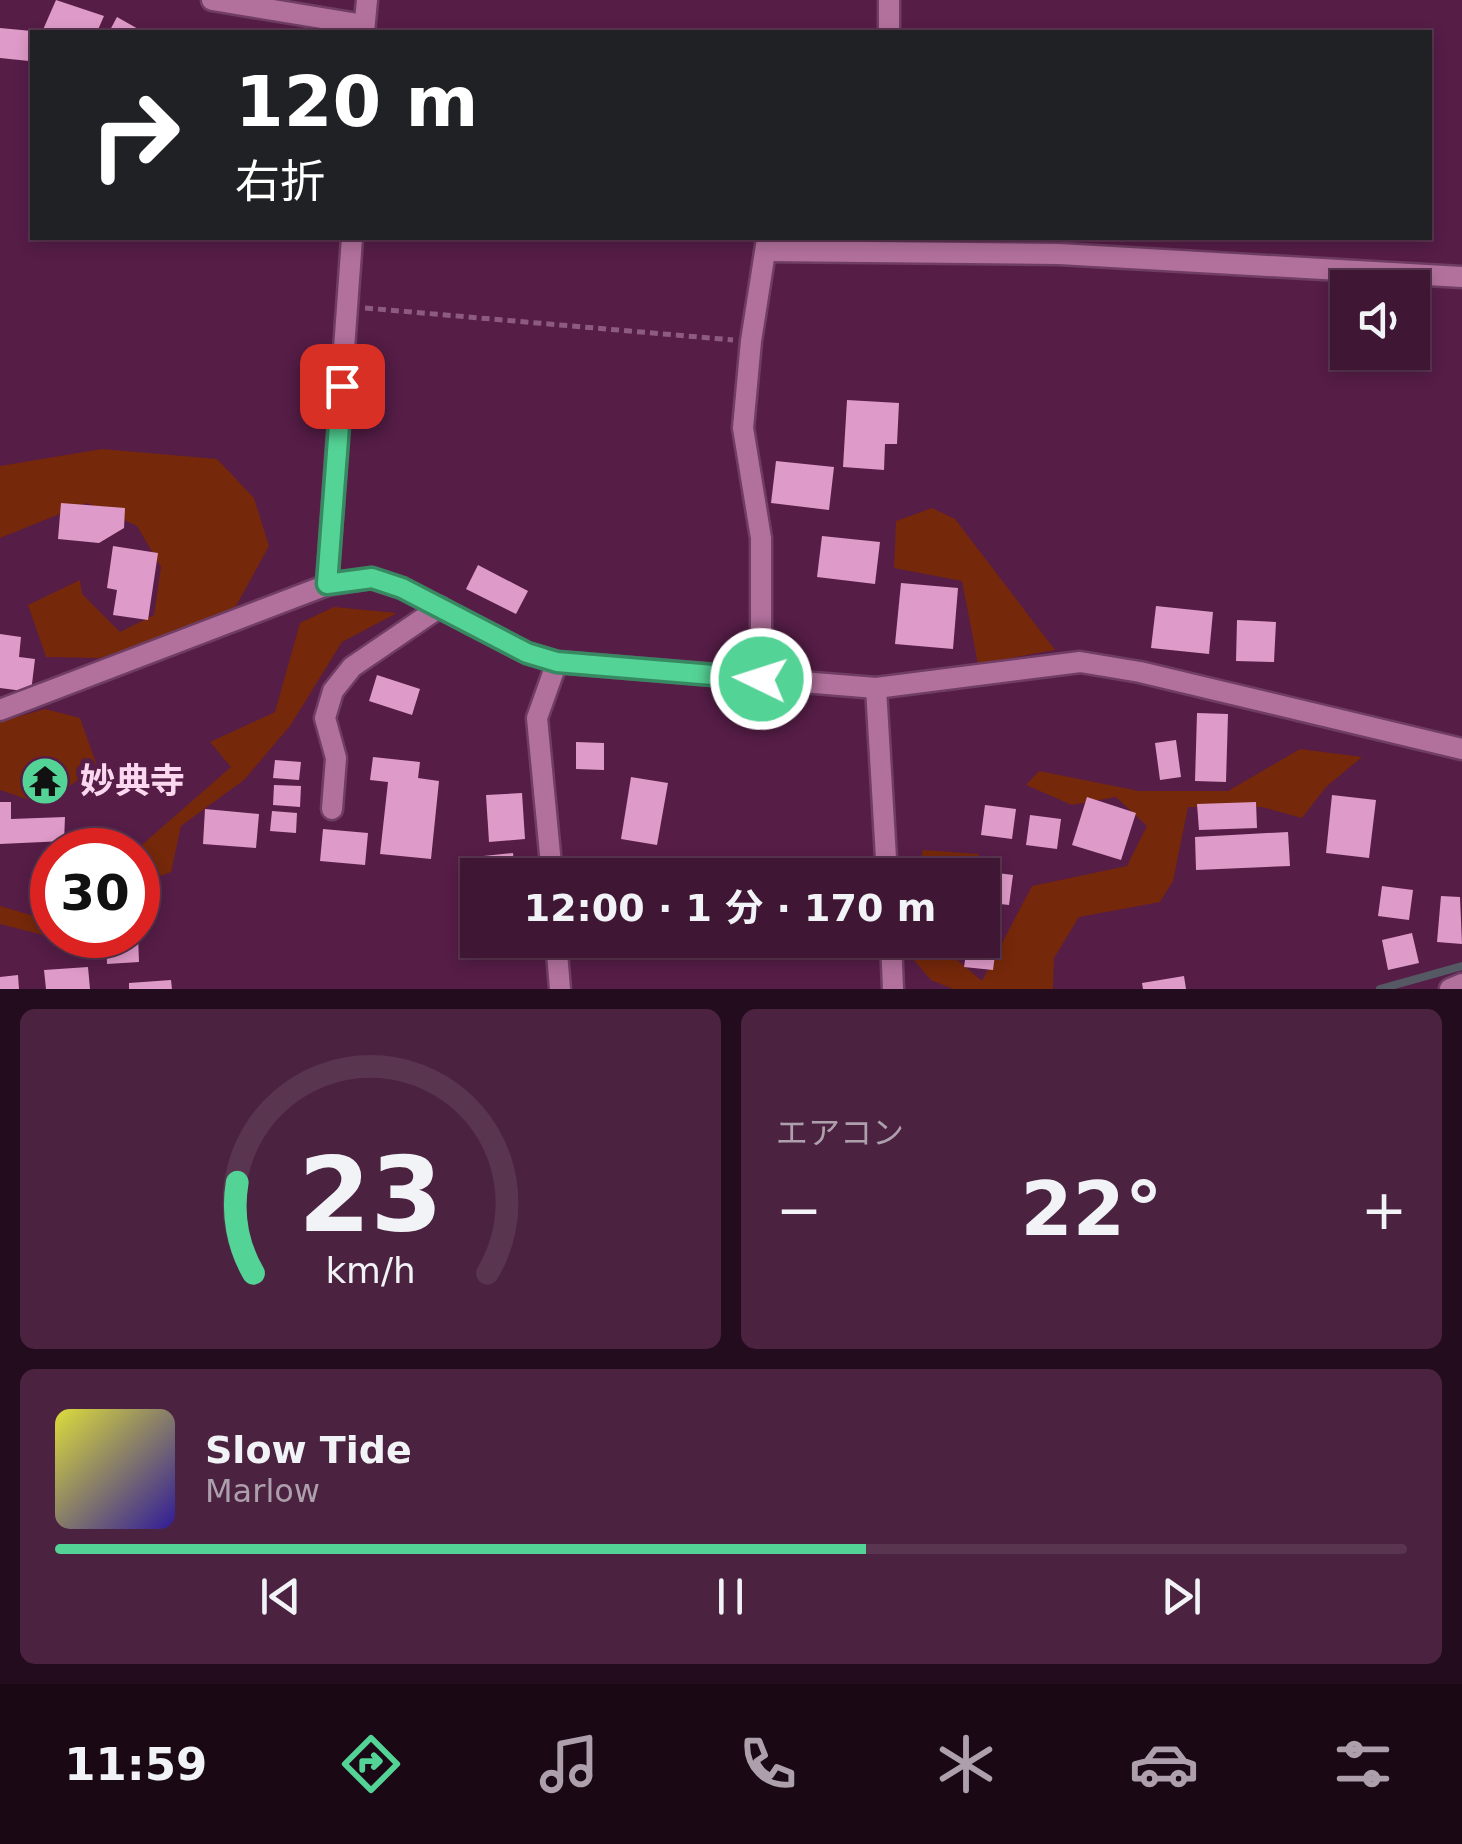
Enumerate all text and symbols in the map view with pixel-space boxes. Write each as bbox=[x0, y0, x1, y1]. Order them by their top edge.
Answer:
text: 120 m bbox=[235, 61, 478, 143]
icon: right bbox=[70, 70, 200, 200]
text: 右折 bbox=[235, 155, 325, 208]
map controls bbox=[1330, 270, 1430, 370]
button: sound bbox=[1330, 270, 1430, 370]
pin bbox=[300, 344, 385, 429]
icon: arrive bbox=[315, 359, 370, 414]
position arrow bbox=[709, 627, 813, 731]
temple icon: 妙典寺 bbox=[19, 755, 71, 807]
place label: 妙典寺 bbox=[80, 761, 185, 801]
speed limit sign: 30 bbox=[30, 828, 160, 958]
text: 12:00 · 1 分 · 170 m bbox=[524, 886, 936, 930]
text: エアコン bbox=[776, 1114, 904, 1152]
text: 23 bbox=[298, 1134, 443, 1256]
text: 22° bbox=[1021, 1165, 1162, 1253]
text: − bbox=[776, 1178, 822, 1242]
text: + bbox=[1361, 1178, 1407, 1242]
text: km/h bbox=[325, 1250, 416, 1291]
text: Slow Tide bbox=[205, 1428, 412, 1472]
text: Marlow bbox=[205, 1472, 320, 1510]
icon: previous bbox=[253, 1569, 308, 1624]
icon: pause bbox=[703, 1569, 758, 1624]
icon: next bbox=[1154, 1569, 1209, 1624]
icon: directions bbox=[336, 1729, 406, 1799]
icon: music bbox=[534, 1729, 604, 1799]
icon: phone bbox=[733, 1729, 803, 1799]
icon: climate bbox=[931, 1729, 1001, 1799]
icon: car bbox=[1129, 1729, 1199, 1799]
icon: filters bbox=[1328, 1729, 1398, 1799]
text: 11:59 bbox=[64, 1738, 207, 1791]

